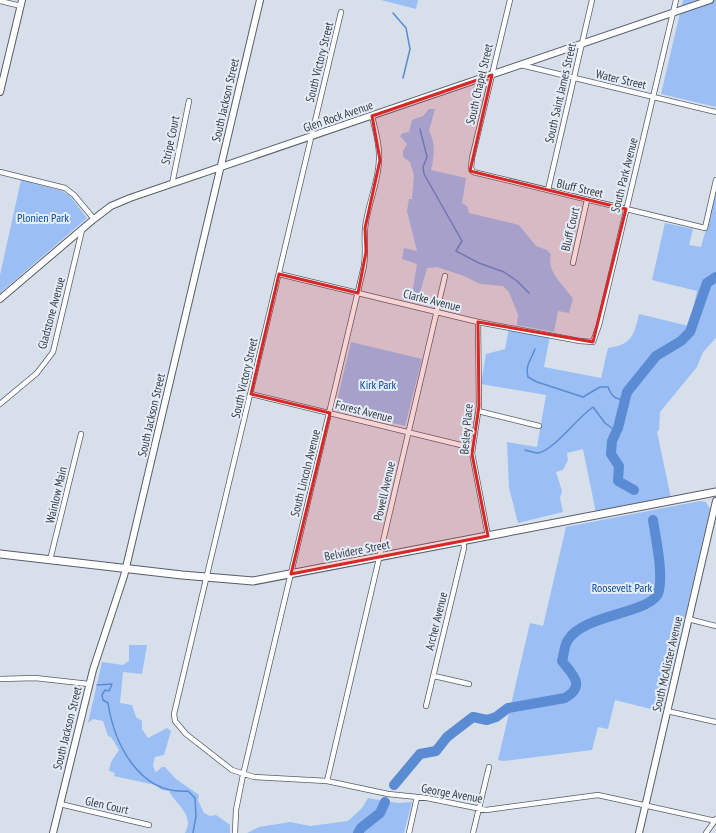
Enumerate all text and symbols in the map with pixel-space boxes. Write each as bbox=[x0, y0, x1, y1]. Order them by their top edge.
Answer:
street label: South Victory Street bbox=[302, 20, 336, 104]
street label: South Chapel Street bbox=[462, 41, 496, 126]
street label: South Saint James Street bbox=[541, 41, 579, 144]
street label: South Jackson Street bbox=[208, 56, 242, 143]
street label: Water Street bbox=[594, 66, 648, 92]
street label: Glen Rock Avenue bbox=[301, 97, 375, 135]
street label: Stripe Court bbox=[158, 114, 183, 166]
street label: South Park Avenue bbox=[607, 136, 641, 214]
street label: Bluff Street bbox=[555, 175, 605, 201]
street label: Bluff Court bbox=[558, 205, 583, 253]
park label: Plonien Park bbox=[17, 210, 69, 225]
street label: Gladstone Avenue bbox=[34, 275, 68, 351]
street label: Clarke Avenue bbox=[402, 286, 462, 314]
street label: South Victory Street bbox=[227, 336, 261, 420]
street label: South Jackson Street bbox=[134, 371, 168, 458]
park label: Kirk Park bbox=[360, 377, 397, 392]
street label: Forest Avenue bbox=[334, 397, 394, 425]
street label: Besley Place bbox=[456, 403, 476, 455]
street label: South Lincoln Avenue bbox=[287, 428, 323, 518]
street label: Powell Avenue bbox=[370, 460, 398, 522]
street label: Wainlow Main bbox=[42, 465, 70, 525]
street label: Belvidere Street bbox=[323, 536, 392, 564]
park label: Roosevelt Park bbox=[592, 580, 653, 595]
street label: Archer Avenue bbox=[422, 590, 450, 652]
street label: South McAlister Avenue bbox=[649, 615, 685, 713]
street label: South Jackson Street bbox=[49, 684, 85, 771]
street label: George Avenue bbox=[420, 780, 484, 806]
street label: Glen Court bbox=[84, 793, 131, 817]

